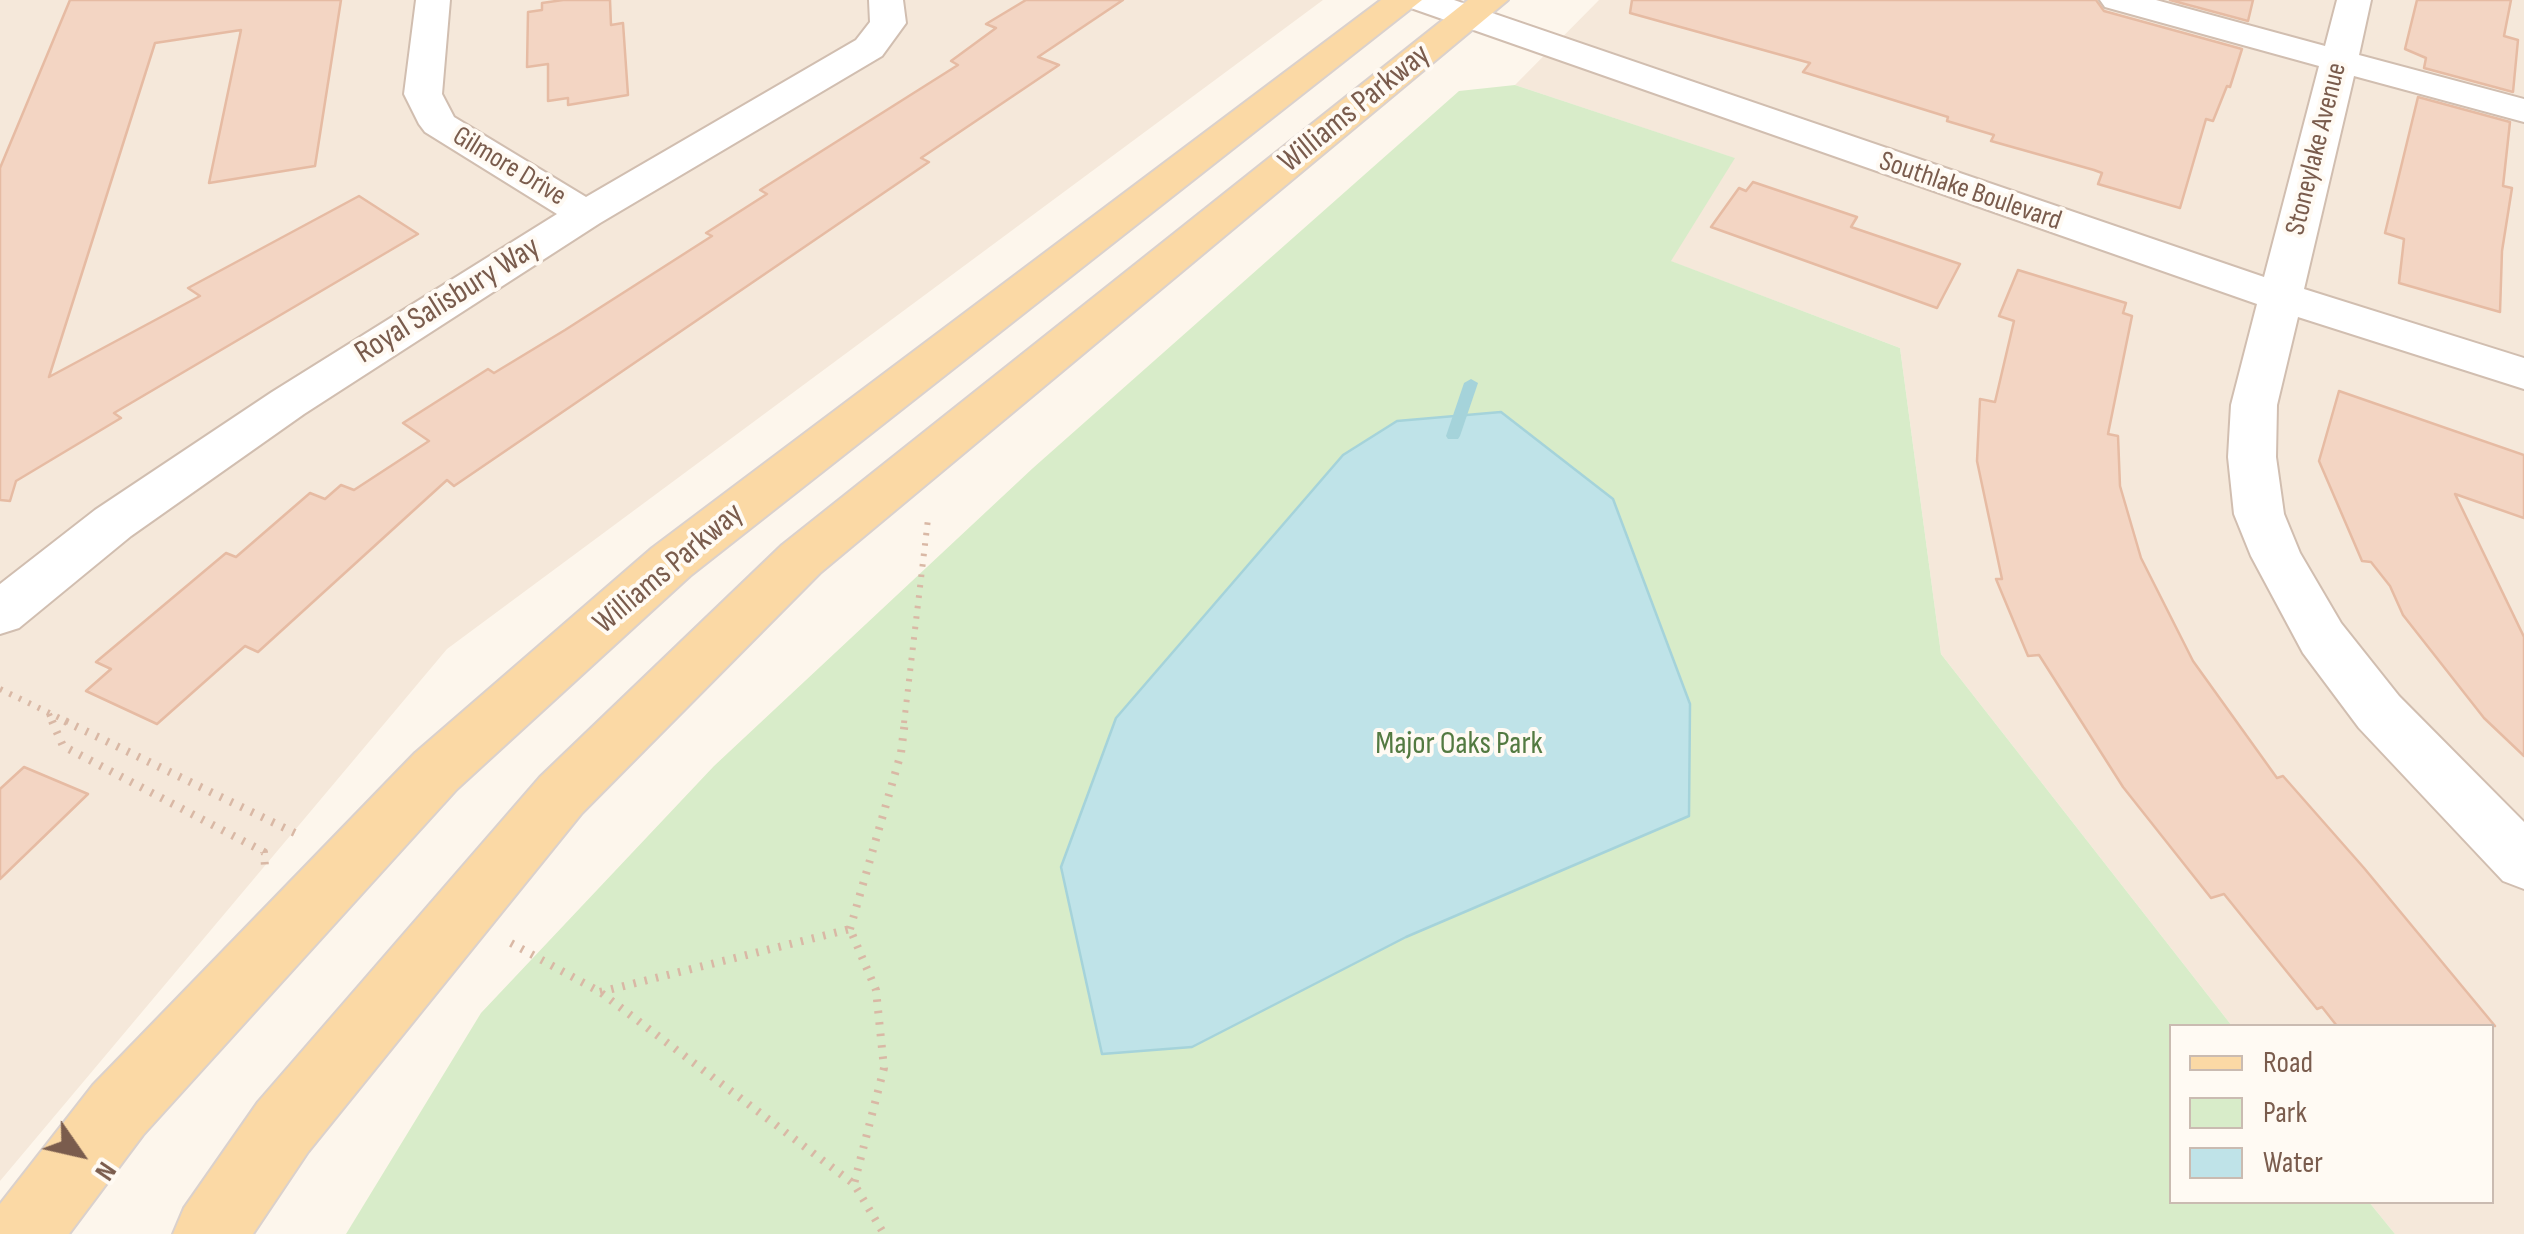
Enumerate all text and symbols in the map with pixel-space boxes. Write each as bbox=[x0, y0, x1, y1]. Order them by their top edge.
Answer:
street label: Williams Parkway bbox=[1272, 36, 1438, 182]
street label: Stoneylake Avenue bbox=[2279, 59, 2355, 239]
street label: Gilmore Drive bbox=[446, 120, 572, 214]
street label: Southlake Boulevard bbox=[1875, 145, 2065, 239]
street label: Royal Salisbury Way bbox=[348, 229, 548, 373]
street label: Williams Parkway bbox=[586, 495, 752, 643]
park label: Major Oaks Park bbox=[1375, 726, 1543, 764]
legend bbox=[2169, 1024, 2494, 1204]
text: Road bbox=[2263, 1045, 2313, 1081]
text: Park bbox=[2263, 1095, 2307, 1131]
north arrow bbox=[30, 1104, 130, 1204]
text: Water bbox=[2263, 1145, 2323, 1181]
text: N bbox=[87, 1156, 123, 1186]

